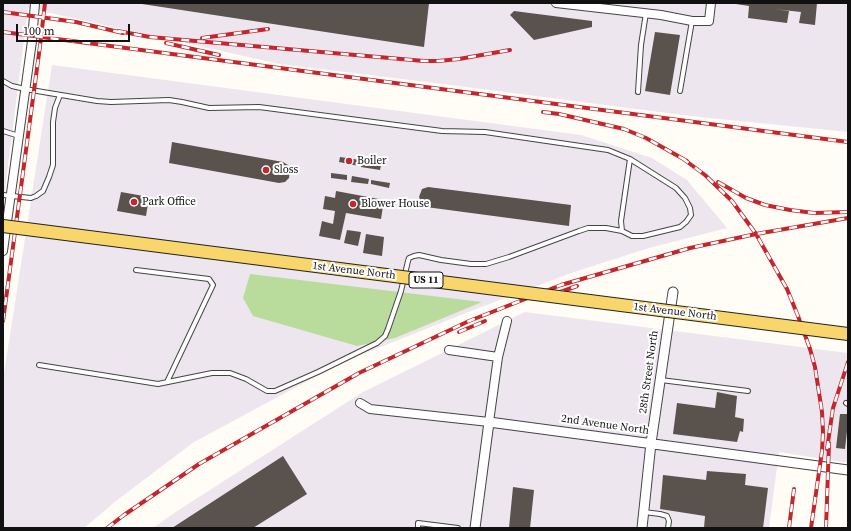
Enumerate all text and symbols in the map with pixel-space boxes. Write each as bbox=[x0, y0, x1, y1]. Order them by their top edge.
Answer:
scale bar bbox=[18, 16, 132, 42]
text: 100 m bbox=[23, 23, 55, 39]
place label: Boiler bbox=[357, 154, 387, 168]
marker: Boiler bbox=[344, 156, 354, 166]
place label: Sloss bbox=[274, 163, 298, 177]
marker: Sloss bbox=[261, 165, 271, 175]
place label: Park Office bbox=[142, 195, 196, 209]
marker: Park Office bbox=[129, 197, 139, 207]
place label: Blower House bbox=[361, 197, 429, 211]
marker: Blower House bbox=[348, 199, 358, 209]
street label: 1st Avenue North bbox=[311, 259, 397, 283]
road number: US 11 bbox=[409, 272, 443, 288]
street label: 1st Avenue North bbox=[632, 300, 718, 324]
street label: 28th Street North bbox=[637, 330, 661, 414]
street label: 2nd Avenue North bbox=[560, 412, 650, 438]

